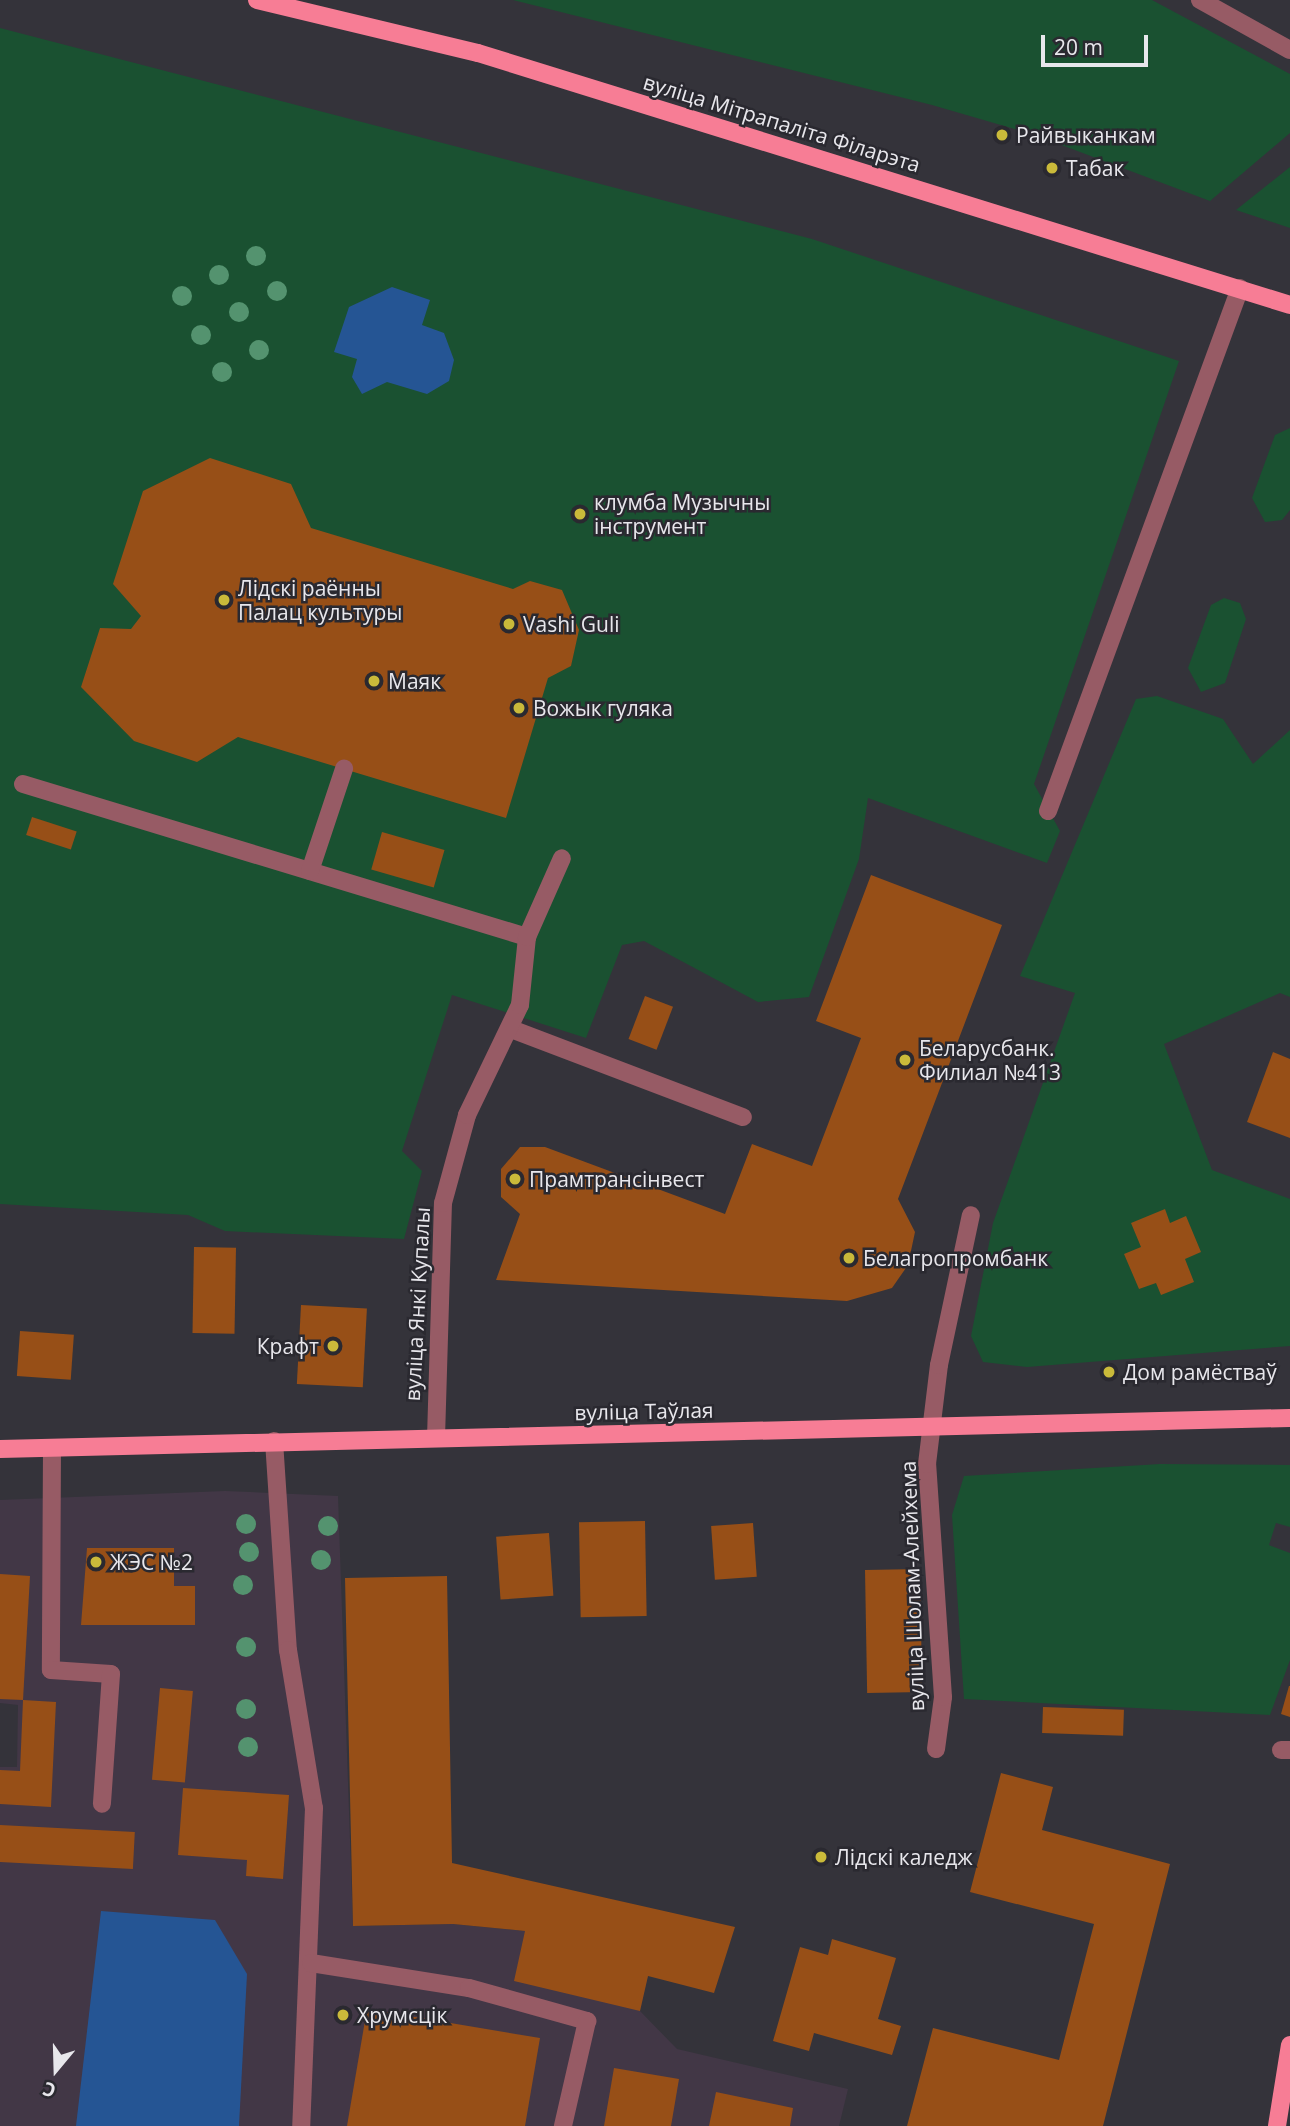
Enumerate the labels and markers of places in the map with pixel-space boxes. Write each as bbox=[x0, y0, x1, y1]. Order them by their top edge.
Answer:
place label: Райвыканкам bbox=[1016, 122, 1156, 148]
marker: Райвыканкам bbox=[994, 127, 1010, 143]
place label: Табак bbox=[1066, 155, 1124, 181]
marker: Табак bbox=[1044, 160, 1060, 176]
place label: клумба Музычны інструмент bbox=[594, 489, 770, 539]
marker: клумба Музычны інструмент bbox=[572, 506, 588, 522]
place label: Лідскі раённы Палац культуры bbox=[238, 575, 402, 625]
marker: Лідскі раённы Палац культуры bbox=[216, 592, 232, 608]
place label: Vashi Guli bbox=[523, 611, 620, 637]
marker: Vashi Guli bbox=[501, 616, 517, 632]
place label: Маяк bbox=[388, 668, 441, 694]
marker: Маяк bbox=[366, 673, 382, 689]
place label: Вожык гуляка bbox=[533, 695, 673, 721]
marker: Вожык гуляка bbox=[511, 700, 527, 716]
place label: Беларусбанк. Филиал №413 bbox=[919, 1035, 1061, 1085]
marker: Беларусбанк. Филиал №413 bbox=[897, 1052, 913, 1068]
place label: Прамтрансінвест bbox=[529, 1166, 704, 1192]
marker: Прамтрансінвест bbox=[507, 1171, 523, 1187]
place label: Белагропромбанк bbox=[863, 1245, 1048, 1271]
marker: Белагропромбанк bbox=[841, 1250, 857, 1266]
place label: Крафт bbox=[257, 1333, 319, 1359]
marker: Крафт bbox=[325, 1338, 341, 1354]
place label: Дом рамёстваў bbox=[1123, 1359, 1277, 1385]
marker: Дом рамёстваў bbox=[1101, 1364, 1117, 1380]
place label: ЖЭС №2 bbox=[110, 1549, 193, 1575]
marker: ЖЭС №2 bbox=[88, 1554, 104, 1570]
place label: Лідскі каледж bbox=[835, 1844, 973, 1870]
marker: Лідскі каледж bbox=[813, 1849, 829, 1865]
place label: Хрумсцік bbox=[357, 2002, 447, 2028]
marker: Хрумсцік bbox=[335, 2007, 351, 2023]

